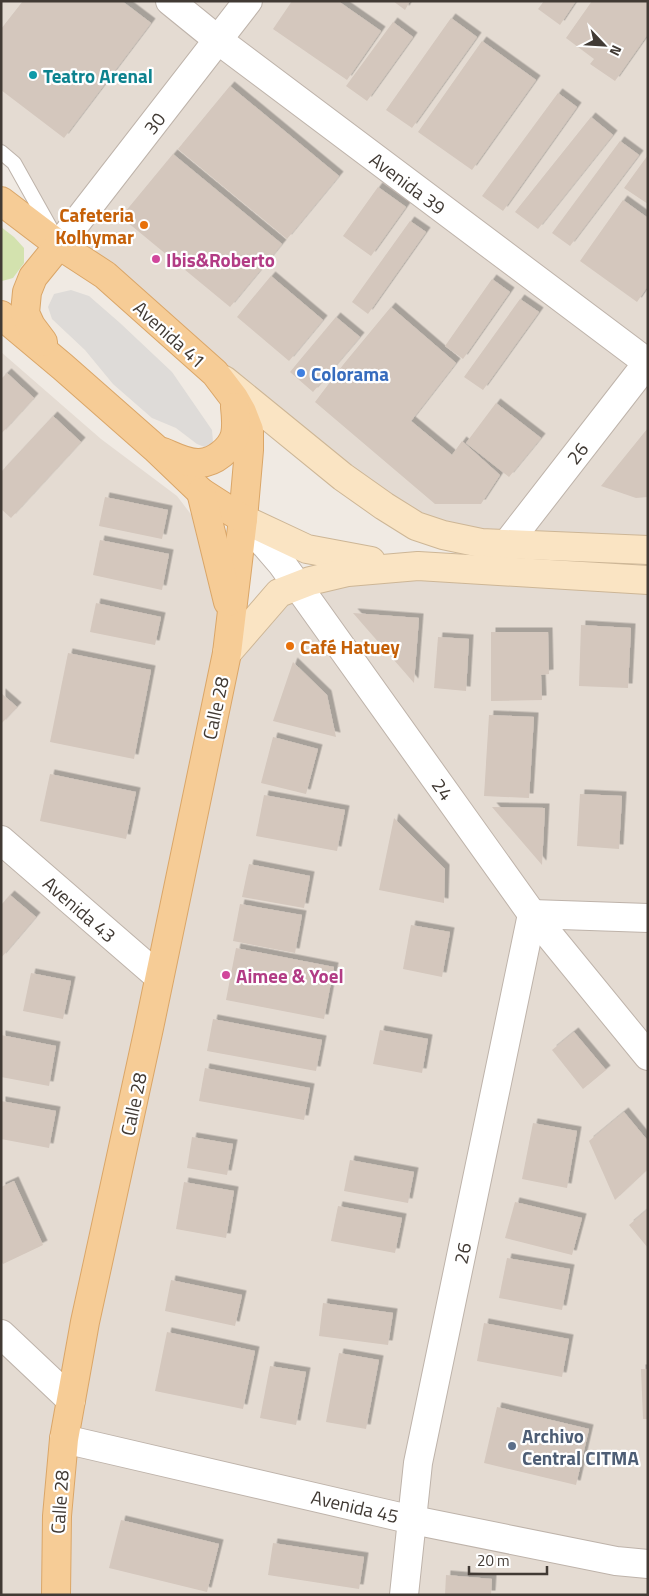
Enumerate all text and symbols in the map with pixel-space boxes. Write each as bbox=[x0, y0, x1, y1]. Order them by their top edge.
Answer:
north arrow bbox=[579, 20, 629, 70]
text: N bbox=[605, 42, 628, 60]
place label: Teatro Arenal bbox=[43, 61, 153, 90]
marker: Teatro Arenal bbox=[27, 69, 39, 81]
street label: 30 bbox=[136, 106, 172, 140]
street label: Avenida 39 bbox=[364, 145, 452, 221]
place label: Cafeteria Kolhymar bbox=[55, 200, 134, 251]
marker: Cafeteria Kolhymar bbox=[138, 219, 150, 231]
place label: Ibis&Roberto bbox=[166, 245, 275, 274]
marker: Ibis&Roberto bbox=[150, 253, 162, 265]
street label: Avenida 41 bbox=[127, 293, 213, 375]
place label: Colorama bbox=[311, 359, 389, 388]
marker: Colorama bbox=[295, 367, 307, 379]
street label: 26 bbox=[559, 436, 595, 470]
place label: Café Hatuey bbox=[300, 632, 400, 661]
marker: Café Hatuey bbox=[284, 640, 296, 652]
street label: Calle 28 bbox=[194, 673, 236, 742]
street label: 24 bbox=[425, 772, 461, 806]
street label: Avenida 43 bbox=[37, 869, 123, 949]
place label: Aimee & Yoel bbox=[236, 961, 344, 990]
marker: Aimee & Yoel bbox=[220, 969, 232, 981]
street label: Calle 28 bbox=[112, 1069, 154, 1138]
street label: 26 bbox=[446, 1240, 478, 1266]
place label: Archivo Central CITMA bbox=[522, 1421, 639, 1472]
marker: Archivo Central CITMA bbox=[506, 1440, 518, 1452]
street label: Calle 28 bbox=[42, 1469, 76, 1535]
street label: Avenida 45 bbox=[308, 1482, 402, 1530]
scale bar bbox=[469, 1544, 546, 1576]
text: 20 m bbox=[477, 1549, 510, 1572]

